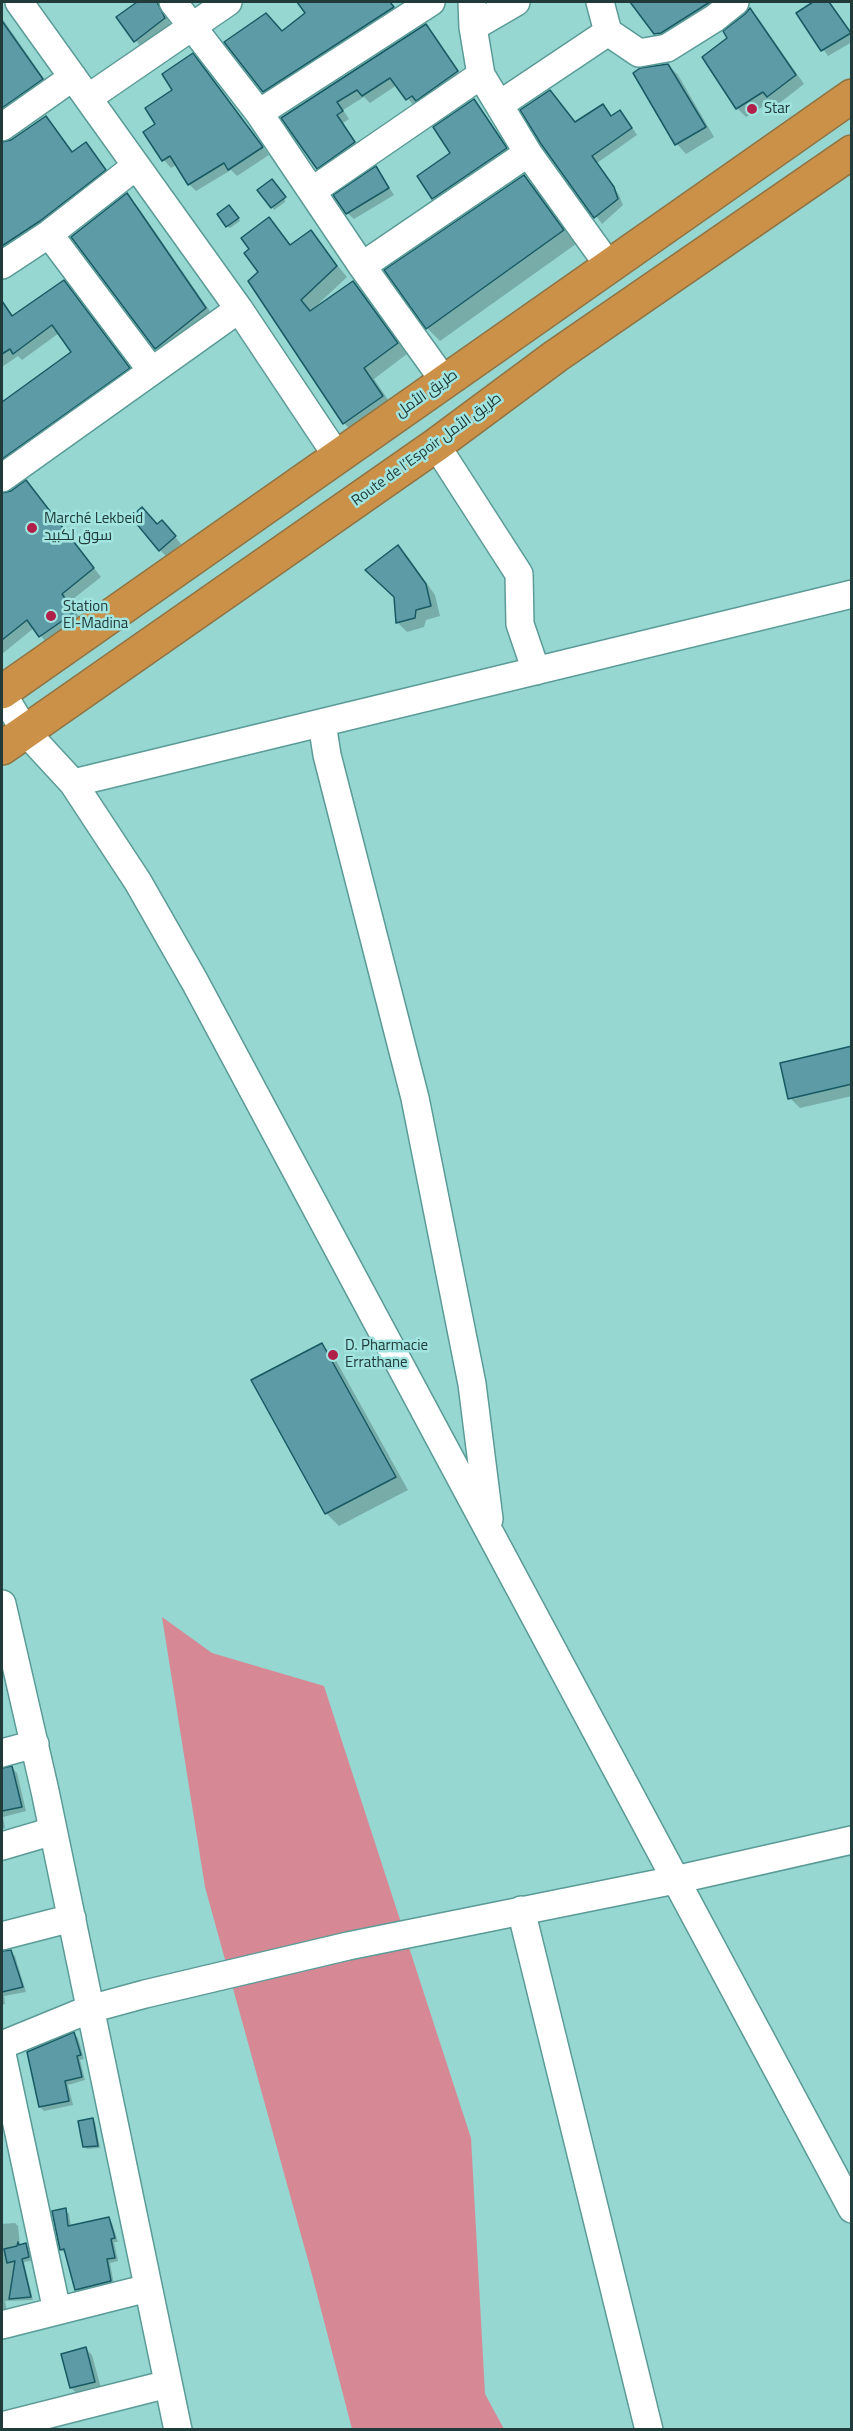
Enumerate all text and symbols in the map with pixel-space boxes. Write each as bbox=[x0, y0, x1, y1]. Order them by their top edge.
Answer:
place label: Star bbox=[764, 100, 790, 118]
marker: Star bbox=[745, 102, 759, 116]
street label: طريق الأمل bbox=[393, 366, 461, 422]
street label: Route de l’Espoir طريق الأمل bbox=[349, 390, 505, 510]
place label: Marché Lekbeid سوق لكبيد bbox=[44, 510, 143, 545]
marker: Marché Lekbeid سوق لكبيد bbox=[25, 521, 39, 535]
place label: Station El-Madina bbox=[63, 598, 128, 633]
marker: Station El-Madina bbox=[44, 609, 58, 623]
place label: D. Pharmacie Errathane bbox=[345, 1337, 428, 1372]
marker: D. Pharmacie Errathane bbox=[326, 1348, 340, 1362]

